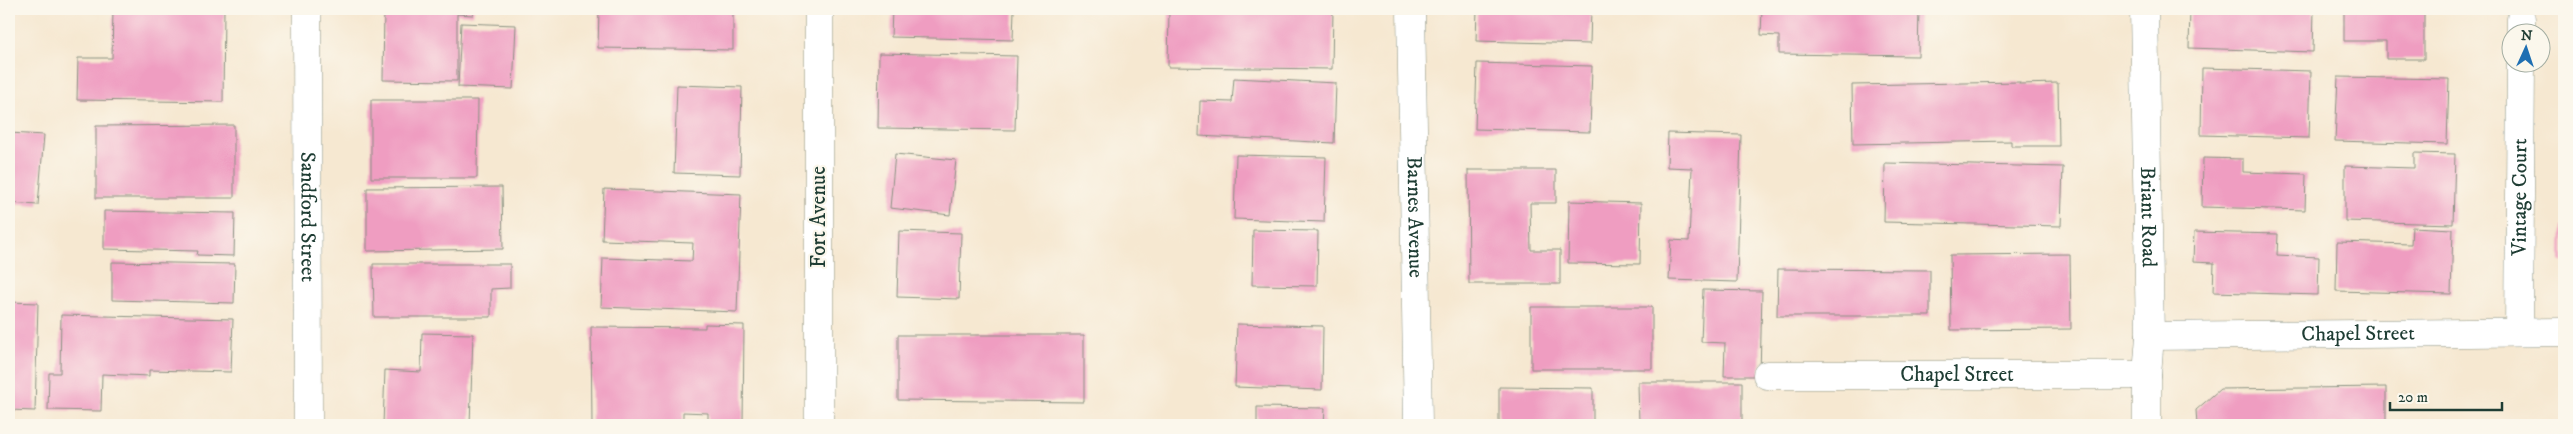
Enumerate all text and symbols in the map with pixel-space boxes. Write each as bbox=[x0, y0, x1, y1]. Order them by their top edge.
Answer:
north arrow bbox=[2500, 22, 2550, 72]
text: N bbox=[2520, 27, 2533, 45]
street label: Vintage Court bbox=[2507, 138, 2533, 257]
street label: Sandford Street bbox=[294, 152, 321, 283]
street label: Barnes Avenue bbox=[1400, 156, 1429, 278]
street label: Fort Avenue bbox=[806, 166, 832, 268]
street label: Briant Road bbox=[2134, 166, 2162, 268]
street label: Chapel Street bbox=[2301, 320, 2415, 348]
street label: Chapel Street bbox=[1900, 362, 2014, 388]
scale bar bbox=[2390, 379, 2503, 411]
text: 20 m bbox=[2398, 388, 2428, 407]

